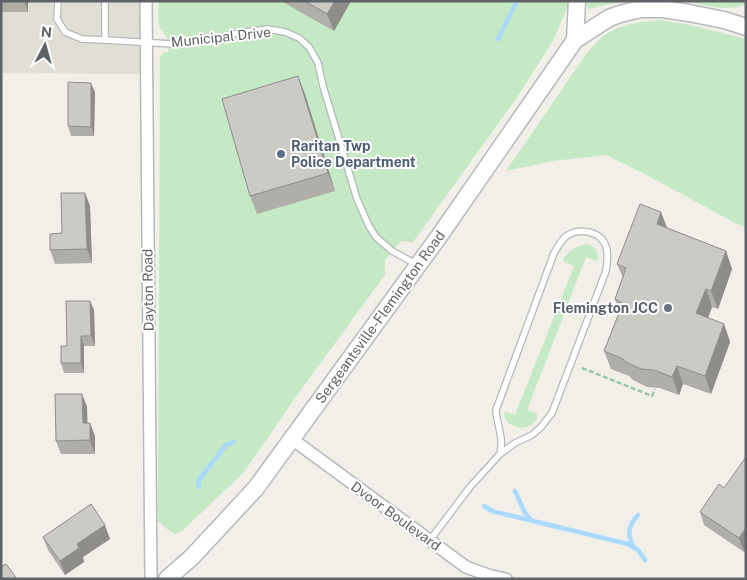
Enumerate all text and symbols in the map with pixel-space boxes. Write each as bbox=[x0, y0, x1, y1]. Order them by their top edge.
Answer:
north arrow bbox=[20, 20, 70, 70]
text: N bbox=[40, 24, 53, 41]
street label: Municipal Drive bbox=[170, 24, 272, 50]
place label: Raritan Twp Police Department bbox=[291, 138, 416, 170]
marker: Raritan Twp Police Department bbox=[275, 148, 287, 160]
street label: Sergeantsville-Flemington Road bbox=[312, 228, 448, 406]
street label: Dayton Road bbox=[139, 249, 157, 331]
place label: Flemington JCC bbox=[553, 300, 658, 316]
marker: Flemington JCC bbox=[662, 302, 674, 314]
street label: Dvoor Boulevard bbox=[348, 478, 444, 554]

